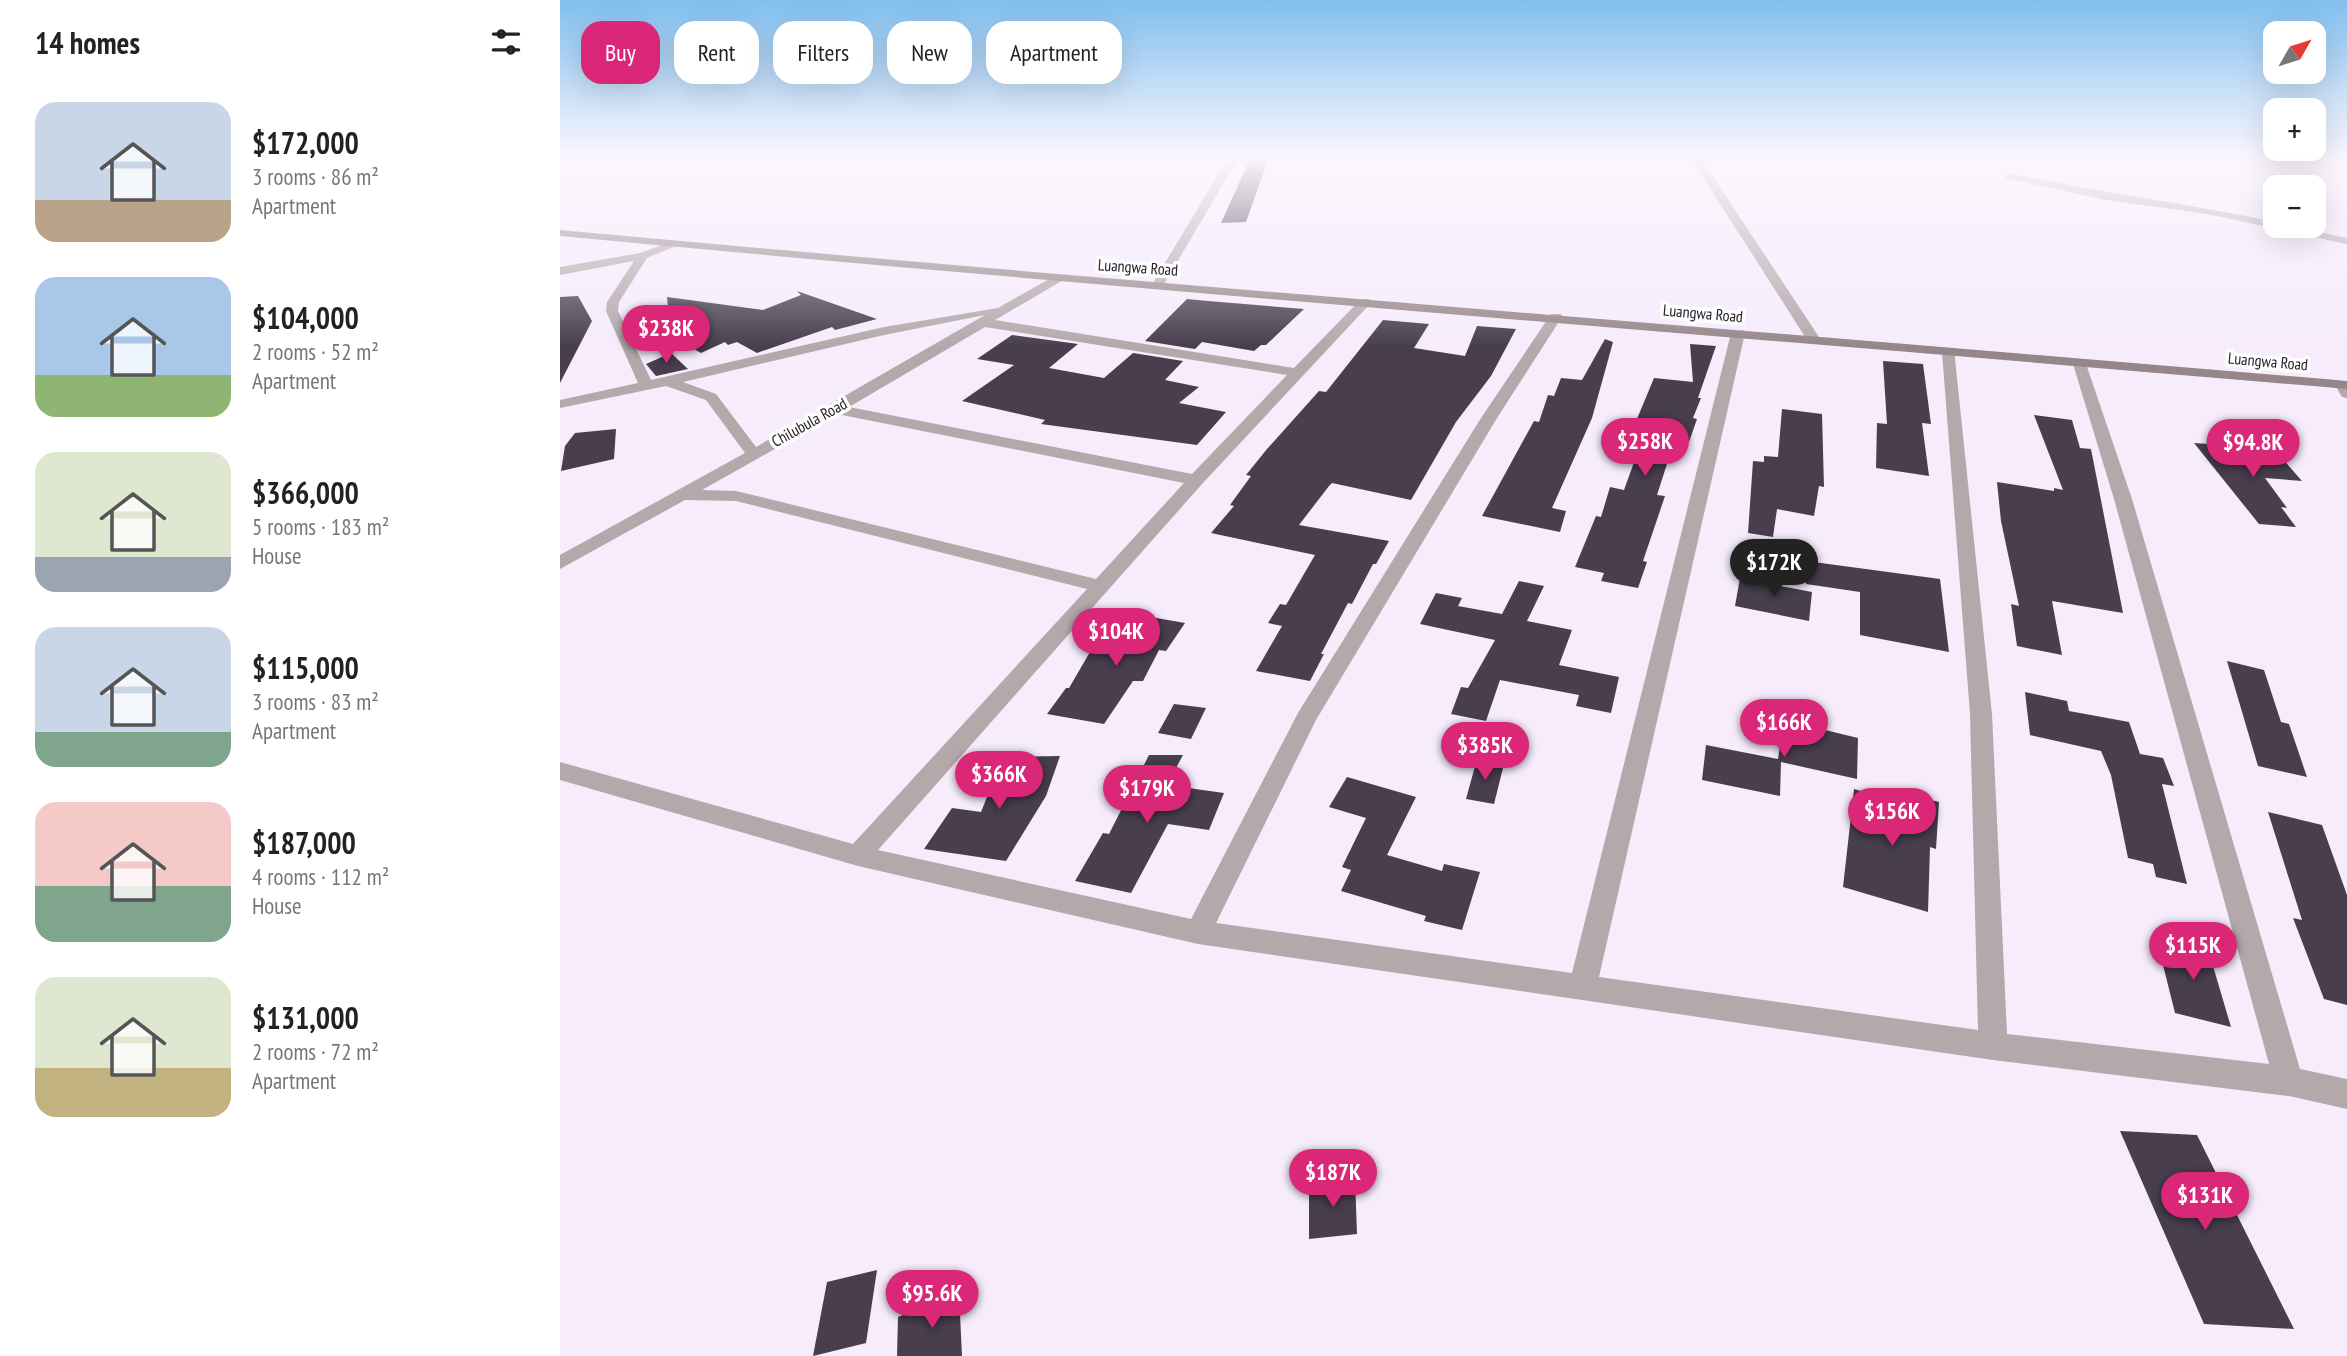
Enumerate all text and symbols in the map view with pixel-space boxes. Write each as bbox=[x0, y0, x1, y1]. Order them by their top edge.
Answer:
chip: Buy bbox=[581, 21, 660, 84]
chip: Rent bbox=[674, 21, 759, 84]
chip: Filters bbox=[773, 21, 873, 84]
chip: New bbox=[887, 21, 972, 84]
chip: Apartment bbox=[986, 21, 1122, 84]
north arrow bbox=[2263, 21, 2326, 84]
map controls bbox=[2263, 21, 2326, 238]
text: 14 homes bbox=[35, 23, 140, 62]
icon: filters bbox=[487, 23, 525, 61]
button: + bbox=[2263, 98, 2326, 161]
text: $172,000 bbox=[252, 123, 359, 162]
icon: home bbox=[91, 130, 175, 214]
text: 3 rooms · 86 m² bbox=[252, 162, 379, 191]
button: − bbox=[2263, 175, 2326, 238]
text: Apartment bbox=[252, 191, 336, 220]
street label: Luangwa Road bbox=[1097, 254, 1179, 280]
text: $104,000 bbox=[252, 298, 359, 337]
street label: Luangwa Road bbox=[1662, 300, 1744, 326]
icon: home bbox=[91, 305, 175, 389]
pin: $238K bbox=[617, 306, 715, 365]
text: $238K bbox=[638, 313, 694, 342]
text: 2 rooms · 52 m² bbox=[252, 337, 379, 366]
street label: Luangwa Road bbox=[2227, 348, 2309, 374]
text: Apartment bbox=[252, 366, 336, 395]
street label: Chilubula Road bbox=[768, 393, 850, 451]
pin: $258K bbox=[1596, 419, 1694, 478]
pin: $94.8K bbox=[2196, 420, 2310, 479]
text: $258K bbox=[1617, 426, 1673, 455]
text: $94.8K bbox=[2223, 427, 2283, 456]
text: $366,000 bbox=[252, 473, 359, 512]
icon: home bbox=[91, 480, 175, 564]
text: 5 rooms · 183 m² bbox=[252, 512, 389, 541]
pin: $172K bbox=[1725, 540, 1823, 599]
text: House bbox=[252, 541, 302, 570]
text: $172K bbox=[1746, 547, 1802, 576]
pin: $104K bbox=[1067, 608, 1165, 668]
text: $104K bbox=[1088, 616, 1144, 645]
text: $115,000 bbox=[252, 648, 359, 687]
icon: home bbox=[91, 655, 175, 739]
text: 3 rooms · 83 m² bbox=[252, 687, 379, 716]
pin: $166K bbox=[1735, 700, 1833, 759]
text: $166K bbox=[1756, 707, 1812, 736]
text: Apartment bbox=[252, 716, 336, 745]
pin: $385K bbox=[1436, 722, 1534, 782]
text: $385K bbox=[1457, 730, 1513, 759]
pin: $366K bbox=[950, 752, 1048, 811]
text: $366K bbox=[971, 759, 1027, 788]
pin: $179K bbox=[1098, 766, 1196, 825]
text: $179K bbox=[1119, 773, 1175, 802]
pin: $156K bbox=[1843, 788, 1941, 848]
text: $156K bbox=[1864, 796, 1920, 825]
text: $187,000 bbox=[252, 823, 356, 862]
icon: home bbox=[91, 830, 175, 914]
text: 4 rooms · 112 m² bbox=[252, 862, 389, 891]
text: House bbox=[252, 891, 302, 920]
pin: $115K bbox=[2144, 922, 2242, 982]
text: $115K bbox=[2165, 930, 2221, 959]
text: $131,000 bbox=[252, 998, 359, 1037]
icon: home bbox=[91, 1005, 175, 1089]
text: 2 rooms · 72 m² bbox=[252, 1037, 379, 1066]
text: Apartment bbox=[252, 1066, 336, 1095]
pin: $187K bbox=[1284, 1150, 1382, 1209]
text: $187K bbox=[1305, 1157, 1361, 1186]
pin: $131K bbox=[2156, 1172, 2254, 1232]
text: $131K bbox=[2177, 1180, 2233, 1209]
pin: $95.6K bbox=[875, 1270, 989, 1330]
text: $95.6K bbox=[902, 1278, 962, 1307]

